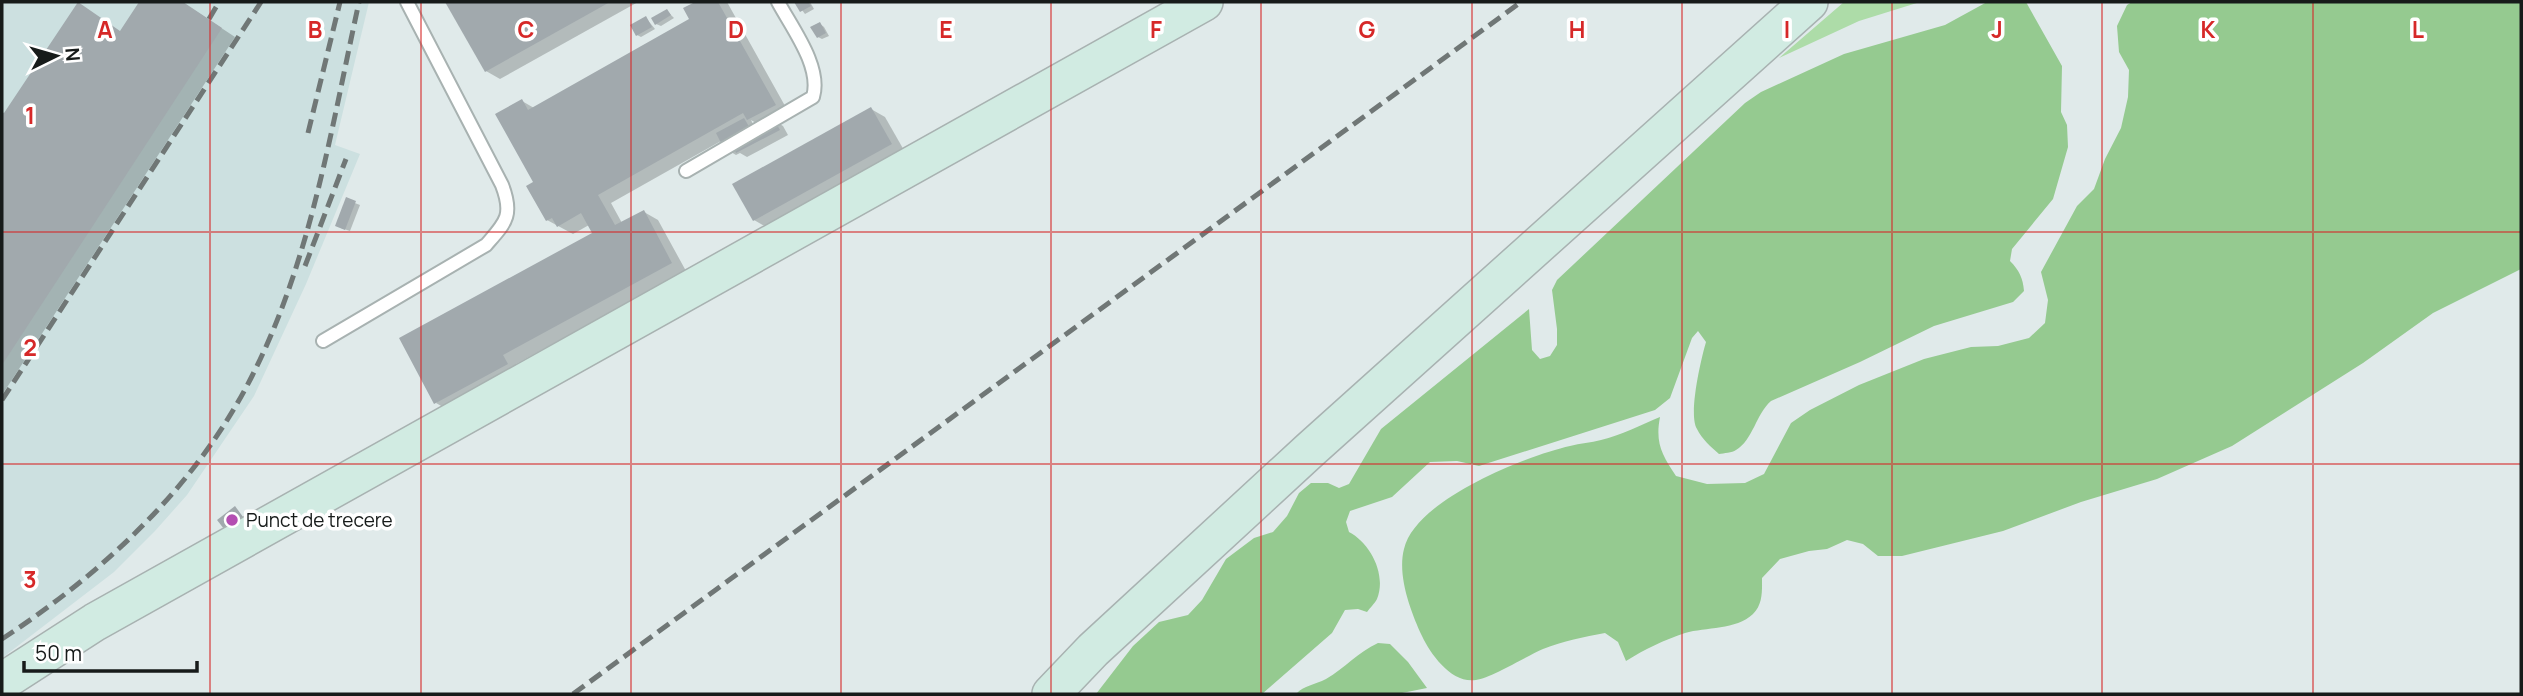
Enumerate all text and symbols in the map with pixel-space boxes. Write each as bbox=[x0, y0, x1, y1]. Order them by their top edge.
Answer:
text: A bbox=[97, 13, 113, 45]
text: B bbox=[308, 13, 322, 45]
text: C bbox=[518, 13, 535, 45]
text: D bbox=[728, 13, 744, 45]
text: E bbox=[939, 13, 953, 45]
text: F bbox=[1150, 13, 1162, 45]
text: G bbox=[1359, 13, 1376, 45]
text: H bbox=[1569, 13, 1585, 45]
text: I bbox=[1784, 13, 1790, 45]
text: J bbox=[1991, 13, 2003, 45]
text: K bbox=[2201, 13, 2216, 45]
text: L bbox=[2412, 13, 2424, 45]
north arrow bbox=[21, 21, 91, 91]
text: N bbox=[59, 47, 86, 62]
text: 1 bbox=[25, 99, 35, 131]
text: 2 bbox=[23, 331, 37, 363]
place label: Punct de trecere bbox=[246, 507, 393, 533]
marker: Punct de trecere bbox=[224, 512, 240, 528]
text: 3 bbox=[23, 563, 37, 595]
scale bar bbox=[24, 630, 198, 674]
text: 50 m bbox=[35, 639, 82, 667]

